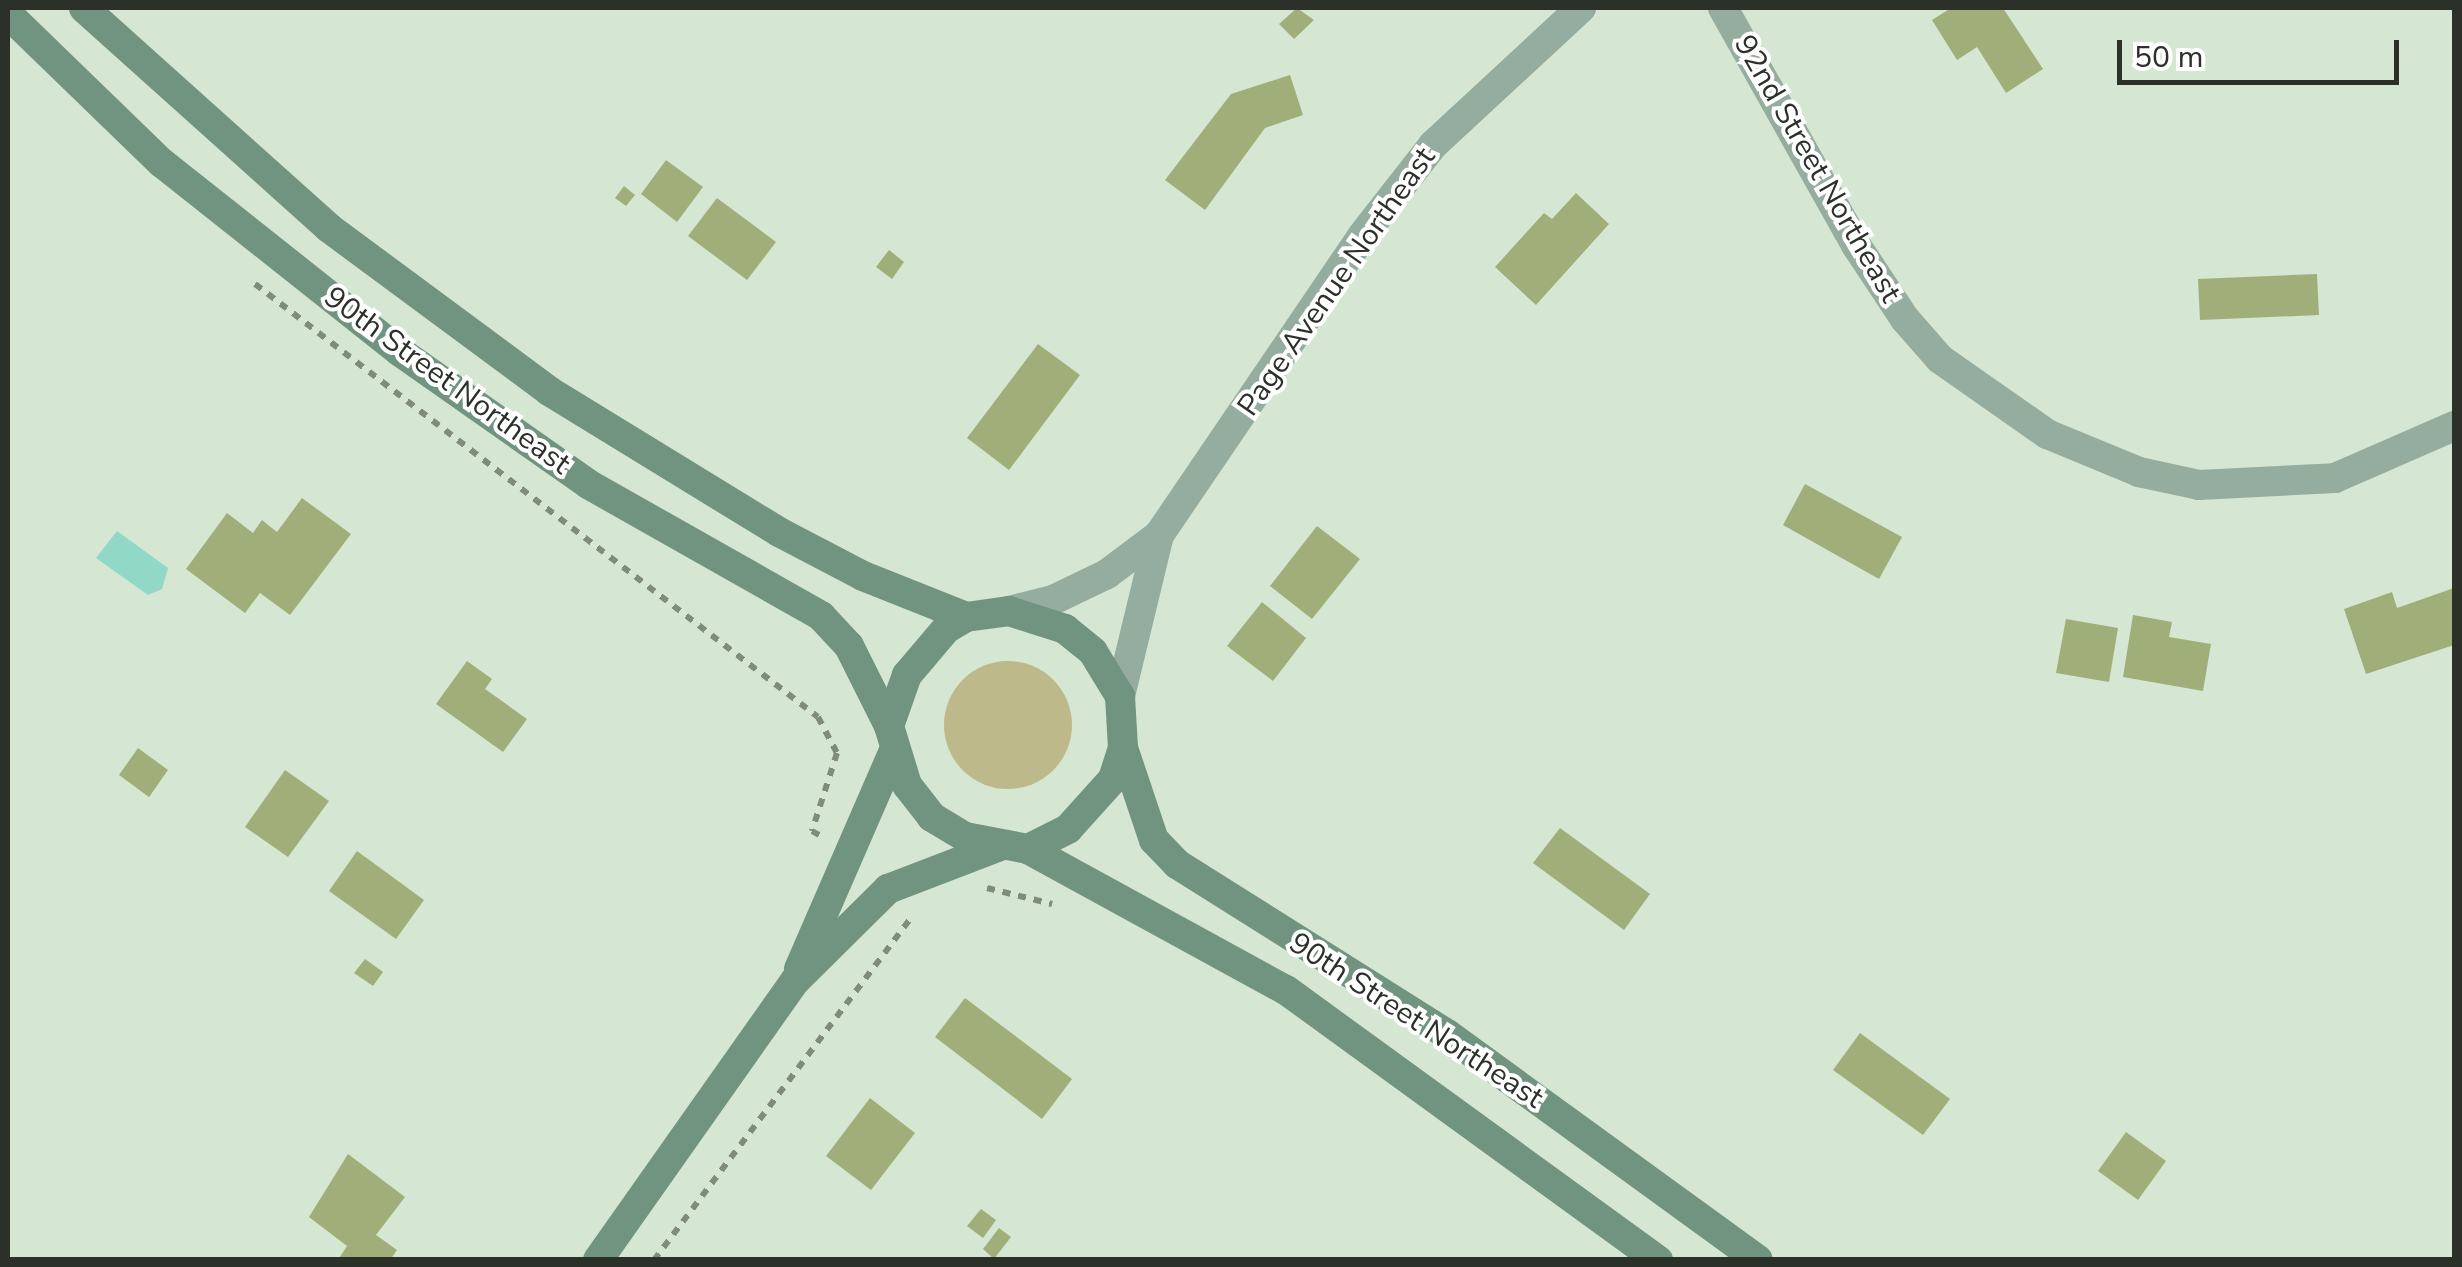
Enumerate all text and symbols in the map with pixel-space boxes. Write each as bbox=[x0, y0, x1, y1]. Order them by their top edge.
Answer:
scale bar bbox=[2122, 20, 2404, 82]
street label: 92nd Street Northeast bbox=[1726, 29, 1908, 309]
text: 50 m bbox=[2134, 37, 2203, 78]
street label: Page Avenue Northeast bbox=[1231, 141, 1443, 423]
street label: 90th Street Northeast bbox=[317, 280, 577, 482]
street label: 90th Street Northeast bbox=[1282, 925, 1550, 1117]

